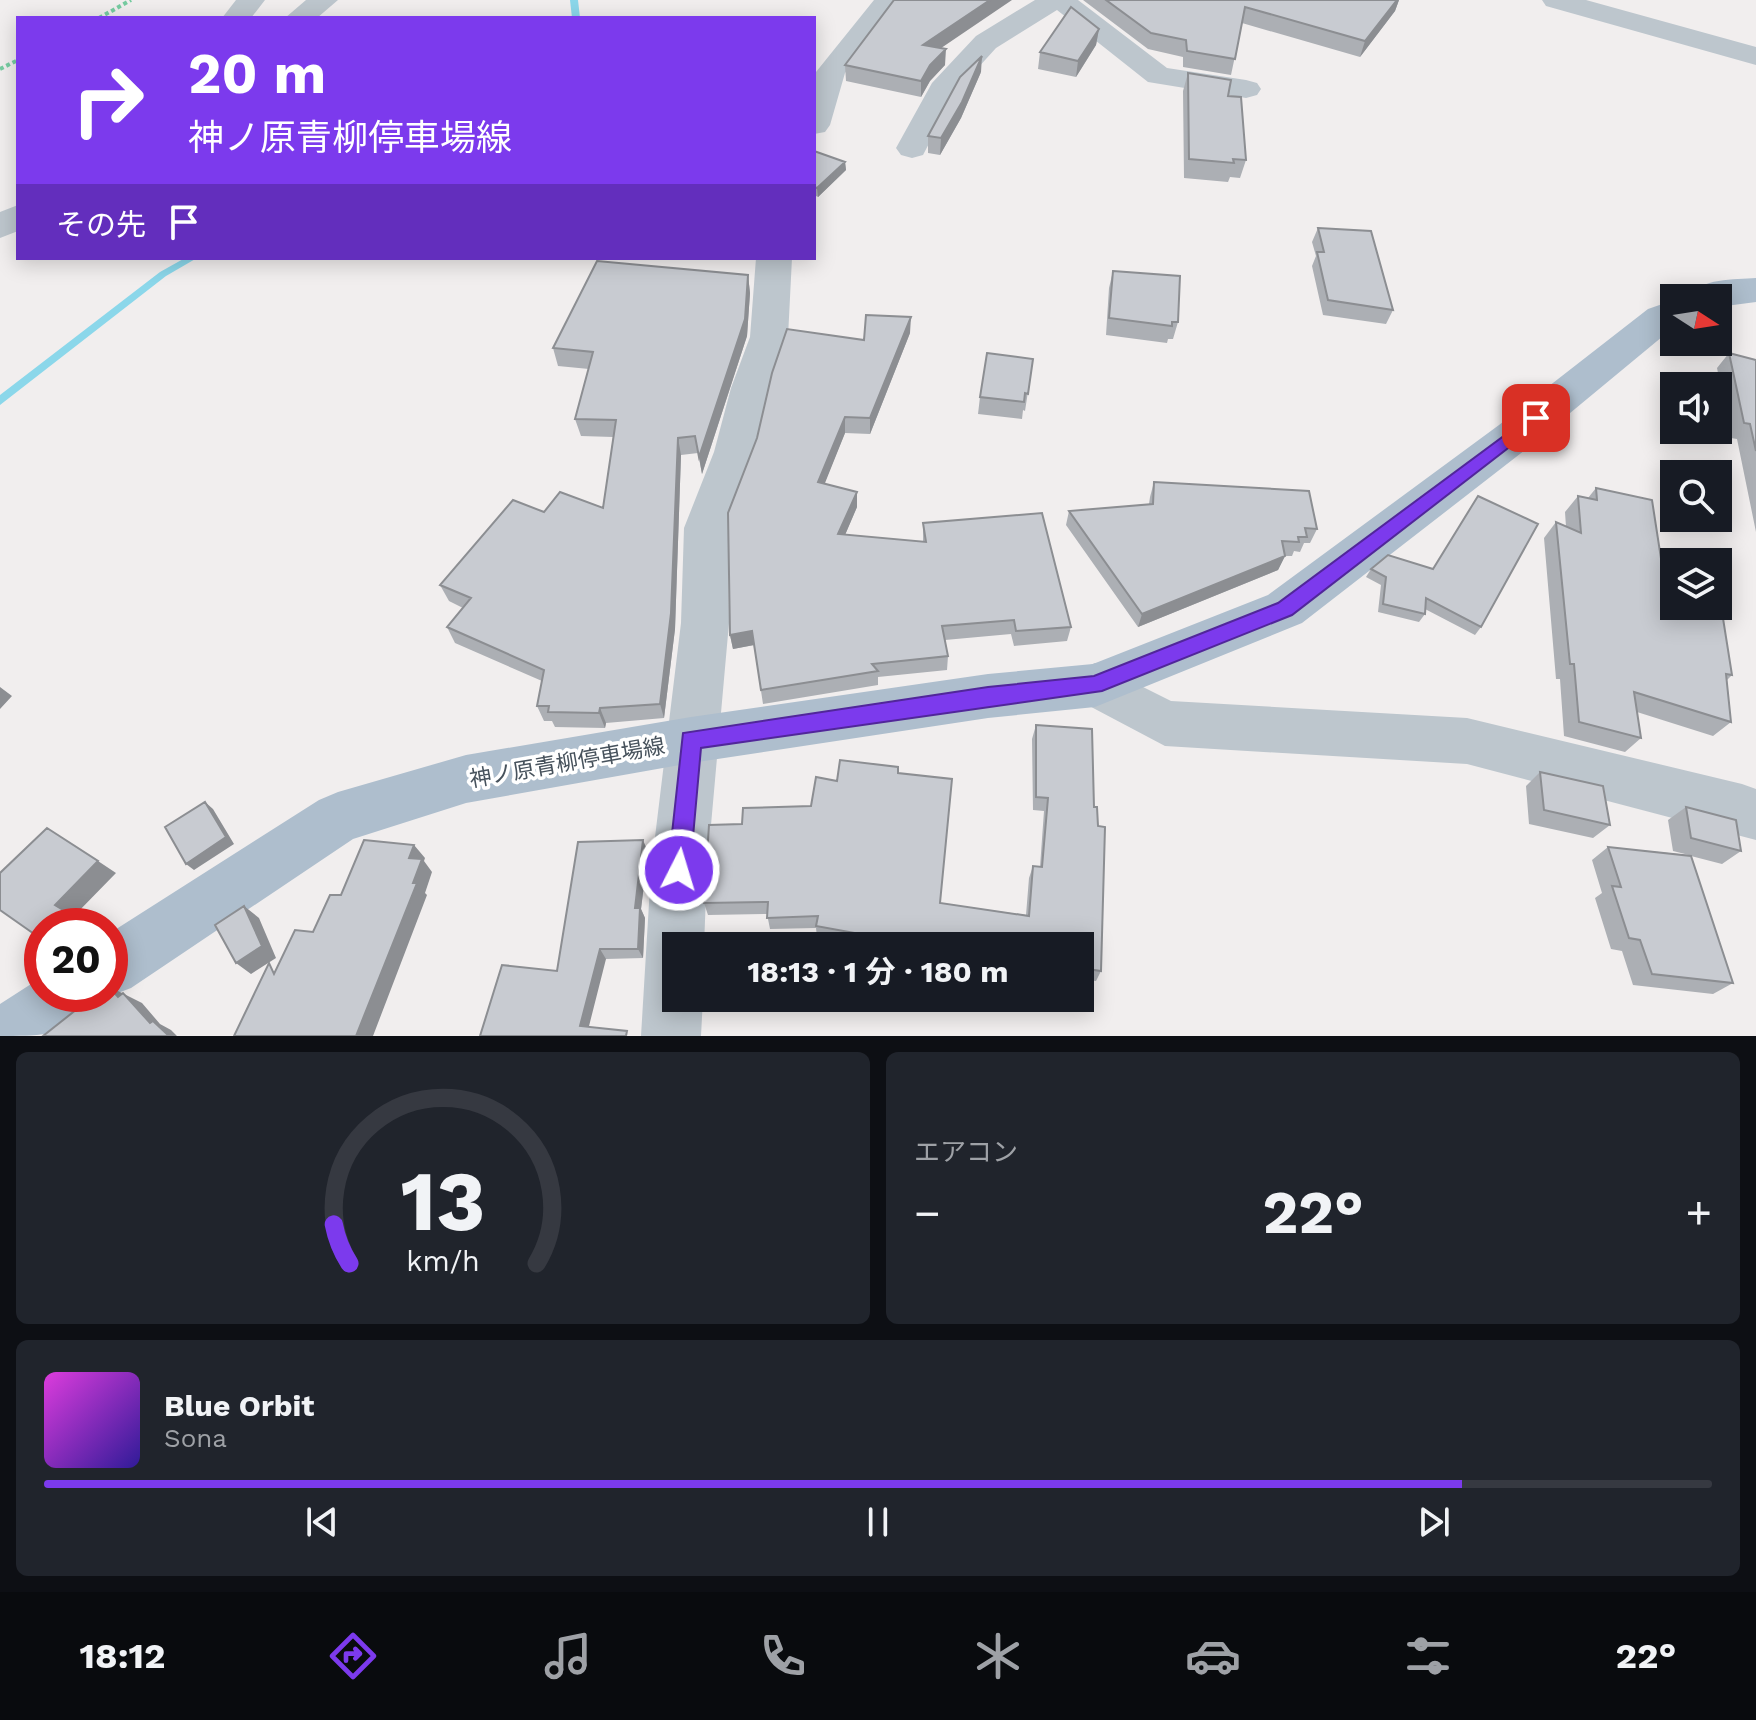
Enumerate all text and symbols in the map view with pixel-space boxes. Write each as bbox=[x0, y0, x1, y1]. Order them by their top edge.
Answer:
text: 20 m bbox=[188, 41, 326, 107]
icon: right bbox=[56, 48, 160, 152]
text: 神ノ原青柳停車場線 bbox=[188, 117, 512, 159]
icon: arrive bbox=[162, 200, 206, 244]
text: その先 bbox=[56, 207, 146, 242]
north arrow bbox=[1660, 284, 1732, 356]
map controls bbox=[1660, 284, 1732, 620]
button: sound bbox=[1660, 372, 1732, 444]
pin bbox=[1502, 384, 1570, 452]
icon: arrive bbox=[1514, 396, 1558, 440]
button: search bbox=[1660, 460, 1732, 532]
button: layers bbox=[1660, 548, 1732, 620]
street label: 神ノ原青柳停車場線 bbox=[467, 733, 667, 792]
position arrow bbox=[637, 828, 721, 912]
speed limit sign: 20 bbox=[24, 908, 128, 1012]
text: 18:13 · 1 分 · 180 m bbox=[747, 954, 1009, 989]
text: エアコン bbox=[914, 1137, 1018, 1167]
text: 13 bbox=[400, 1153, 486, 1250]
text: 22° bbox=[1262, 1177, 1364, 1248]
text: − bbox=[914, 1187, 941, 1239]
text: + bbox=[1685, 1187, 1712, 1239]
text: km/h bbox=[406, 1244, 480, 1278]
text: Blue Orbit bbox=[164, 1388, 314, 1423]
text: Sona bbox=[164, 1423, 227, 1453]
icon: previous bbox=[300, 1500, 344, 1544]
icon: pause bbox=[856, 1500, 900, 1544]
icon: next bbox=[1412, 1500, 1456, 1544]
icon: directions bbox=[325, 1628, 381, 1684]
icon: music bbox=[540, 1628, 596, 1684]
icon: phone bbox=[755, 1628, 811, 1684]
icon: climate bbox=[970, 1628, 1026, 1684]
icon: car bbox=[1185, 1628, 1241, 1684]
icon: filters bbox=[1400, 1628, 1456, 1684]
text: 18:12 bbox=[80, 1635, 166, 1677]
text: 22° bbox=[1616, 1635, 1676, 1677]

